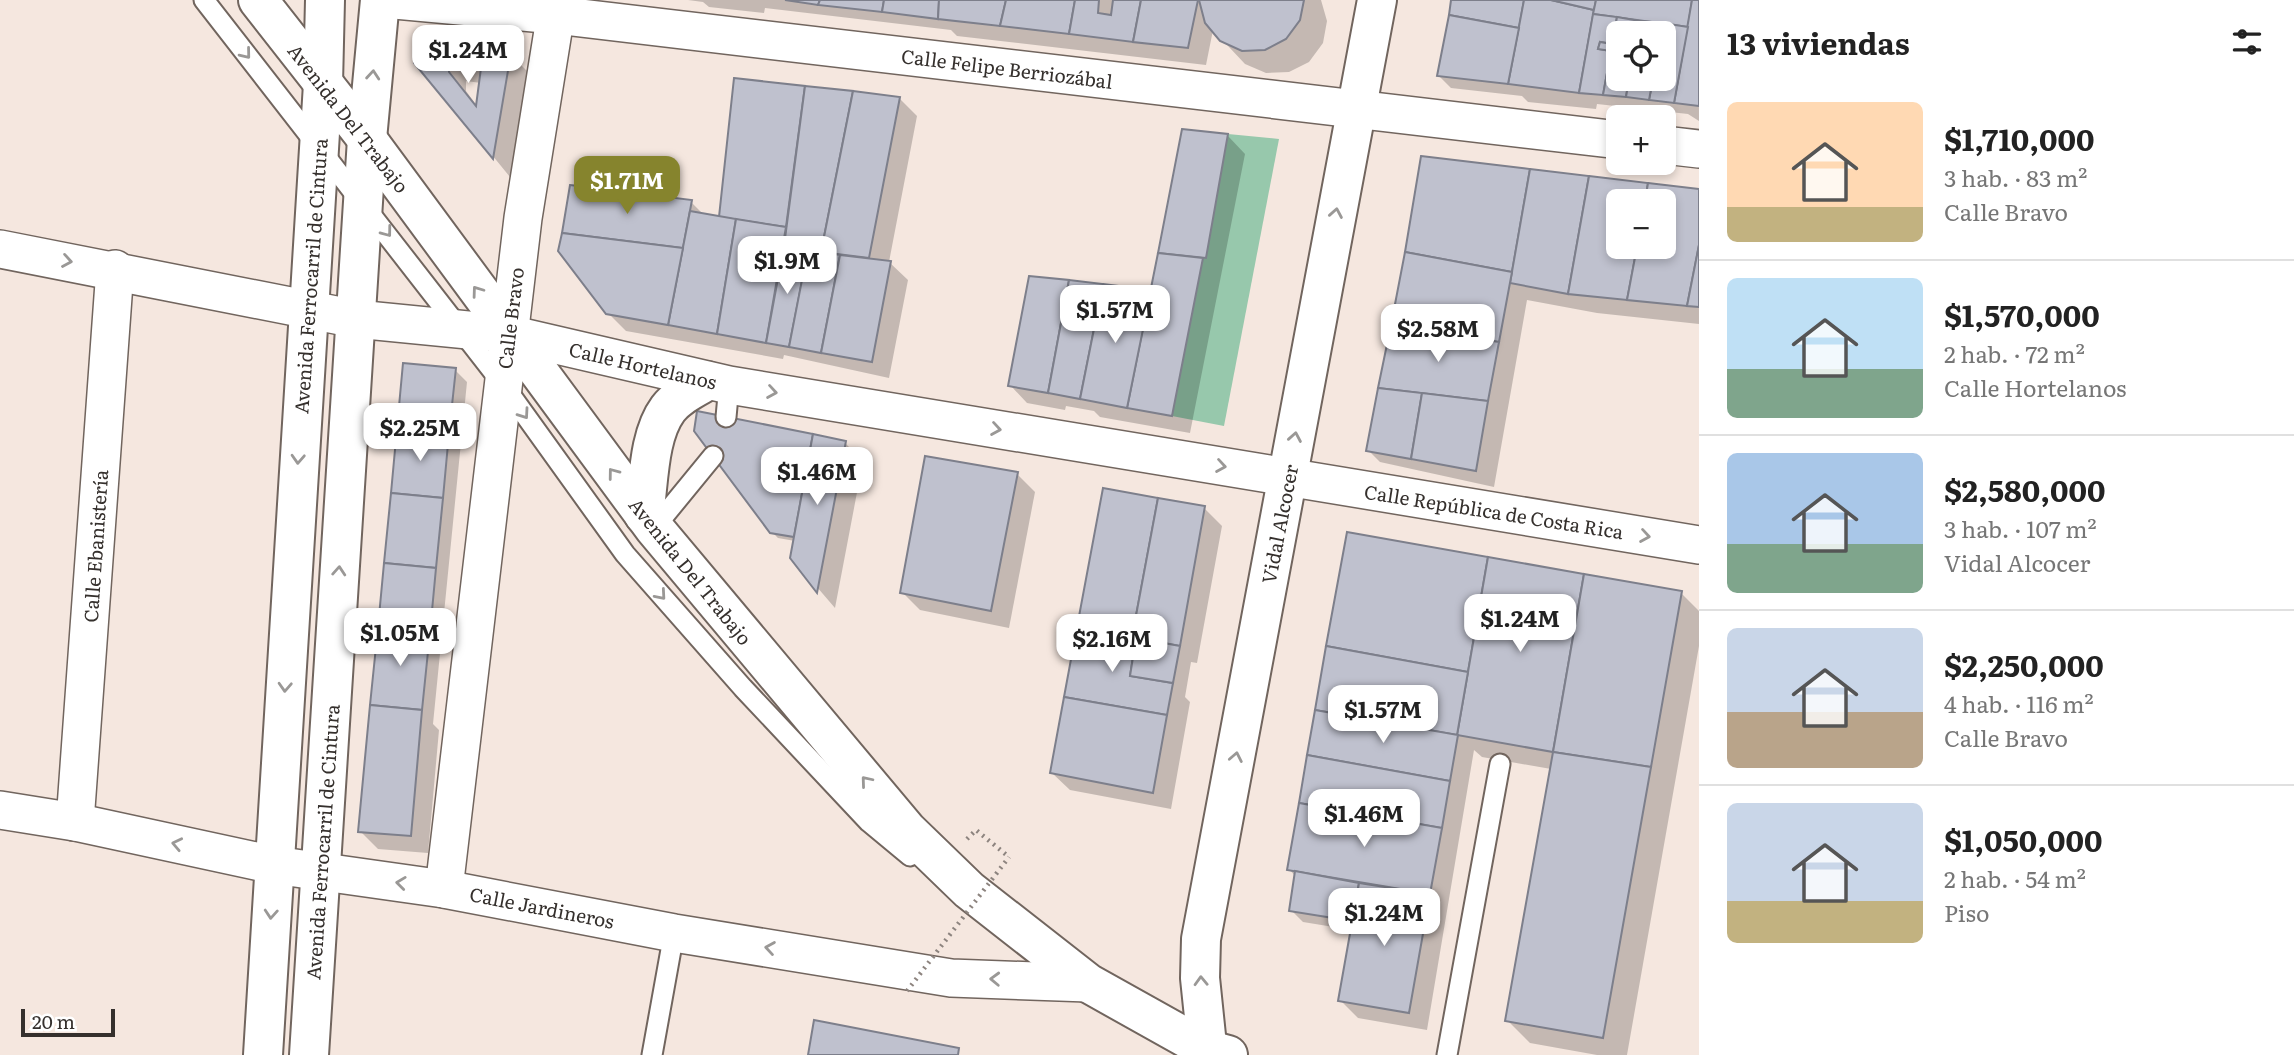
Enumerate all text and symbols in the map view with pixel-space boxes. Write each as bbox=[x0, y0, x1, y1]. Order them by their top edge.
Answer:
text: 13 viviendas bbox=[1727, 20, 1910, 64]
map controls bbox=[1606, 21, 1676, 259]
button: locate bbox=[1606, 21, 1676, 91]
icon: filters bbox=[2228, 23, 2266, 61]
pin: $1.24M bbox=[411, 25, 525, 85]
text: $1.24M bbox=[428, 31, 508, 65]
street label: Avenida Del Trabajo bbox=[282, 38, 416, 198]
street label: Calle Felipe Berriozábal bbox=[900, 41, 1114, 95]
one-way arrow bbox=[237, 46, 250, 58]
one-way arrow bbox=[365, 70, 380, 81]
button: + bbox=[1606, 105, 1676, 175]
text: $1,710,000 bbox=[1944, 116, 2095, 160]
icon: home bbox=[1783, 130, 1867, 214]
street label: Avenida Ferrocarril de Cintura bbox=[286, 136, 334, 415]
pin: $1.71M bbox=[570, 156, 684, 216]
text: 3 hab. · 83 m² bbox=[1944, 160, 2087, 194]
text: $1.71M bbox=[590, 162, 664, 196]
button: − bbox=[1606, 189, 1676, 259]
text: Calle Bravo bbox=[1944, 194, 2068, 228]
one-way arrow bbox=[1328, 207, 1343, 219]
one-way arrow bbox=[378, 225, 391, 237]
pin: $1.9M bbox=[738, 236, 836, 296]
text: $1.9M bbox=[754, 242, 820, 276]
one-way arrow bbox=[61, 253, 73, 268]
street label: Calle Bravo bbox=[490, 265, 530, 371]
one-way arrow bbox=[473, 286, 486, 298]
pin: $1.57M bbox=[1058, 286, 1172, 345]
text: $1.57M bbox=[1076, 291, 1154, 325]
text: $1,570,000 bbox=[1944, 292, 2100, 336]
pin: $2.58M bbox=[1381, 304, 1495, 364]
icon: home bbox=[1783, 306, 1867, 390]
text: $2.58M bbox=[1397, 310, 1479, 344]
street label: Calle Hortelanos bbox=[566, 334, 720, 396]
text: 2 hab. · 72 m² bbox=[1944, 336, 2085, 370]
text: Calle Hortelanos bbox=[1944, 370, 2126, 404]
one-way arrow bbox=[766, 384, 778, 399]
pin: $2.25M bbox=[363, 404, 477, 463]
one-way arrow bbox=[516, 406, 528, 419]
text: $2.25M bbox=[379, 409, 461, 443]
one-way arrow bbox=[990, 421, 1002, 436]
one-way arrow bbox=[1287, 431, 1302, 443]
pin: $1.46M bbox=[760, 448, 874, 507]
text: $1.46M bbox=[777, 453, 857, 487]
one-way arrow bbox=[291, 454, 306, 465]
one-way arrow bbox=[1215, 458, 1227, 473]
street label: Vidal Alcocer bbox=[1254, 462, 1304, 586]
text: $2,580,000 bbox=[1944, 467, 2105, 511]
street label: Calle Ebanistería bbox=[76, 468, 114, 623]
one-way arrow bbox=[609, 468, 621, 481]
street label: Calle República de Costa Rica bbox=[1362, 477, 1626, 545]
icon: home bbox=[1783, 481, 1867, 565]
street label: Avenida Del Trabajo bbox=[623, 491, 759, 651]
text: 3 hab. · 107 m² bbox=[1944, 511, 2097, 545]
one-way arrow bbox=[1640, 528, 1651, 543]
text: Vidal Alcocer bbox=[1944, 545, 2090, 579]
one-way arrow bbox=[332, 565, 347, 576]
one-way arrow bbox=[653, 587, 665, 600]
pin: $1.24M bbox=[1463, 594, 1577, 654]
text: $1.24M bbox=[1480, 600, 1560, 634]
pin: $1.05M bbox=[343, 608, 457, 668]
text: $1.05M bbox=[360, 614, 440, 648]
pin: $2.16M bbox=[1055, 614, 1169, 674]
text: $2.16M bbox=[1072, 620, 1152, 654]
text: $2,250,000 bbox=[1944, 642, 2104, 686]
icon: home bbox=[1783, 656, 1867, 740]
one-way arrow bbox=[278, 681, 293, 692]
pin: $1.57M bbox=[1326, 686, 1440, 745]
text: 4 hab. · 116 m² bbox=[1944, 686, 2094, 720]
text: $1.57M bbox=[1344, 691, 1422, 725]
street label: Avenida Ferrocarril de Cintura bbox=[298, 702, 346, 981]
text: Calle Bravo bbox=[1944, 720, 2068, 754]
one-way arrow bbox=[1227, 751, 1242, 763]
one-way arrow bbox=[862, 777, 874, 790]
pin: $1.46M bbox=[1307, 790, 1421, 849]
text: $1.46M bbox=[1324, 795, 1404, 829]
text: $1,050,000 bbox=[1944, 817, 2102, 861]
icon: home bbox=[1783, 831, 1867, 915]
one-way arrow bbox=[171, 838, 183, 852]
text: 2 hab. · 54 m² bbox=[1944, 861, 2086, 895]
one-way arrow bbox=[395, 876, 407, 891]
street label: Calle Jardineros bbox=[467, 879, 617, 935]
pin: $1.24M bbox=[1327, 888, 1441, 948]
text: $1.24M bbox=[1344, 894, 1424, 928]
text: Piso bbox=[1944, 895, 1989, 929]
one-way arrow bbox=[264, 908, 279, 919]
one-way arrow bbox=[764, 941, 776, 956]
one-way arrow bbox=[989, 972, 1000, 987]
one-way arrow bbox=[1193, 975, 1208, 986]
scale bar bbox=[21, 1006, 116, 1038]
text: 20 m bbox=[32, 1007, 75, 1035]

